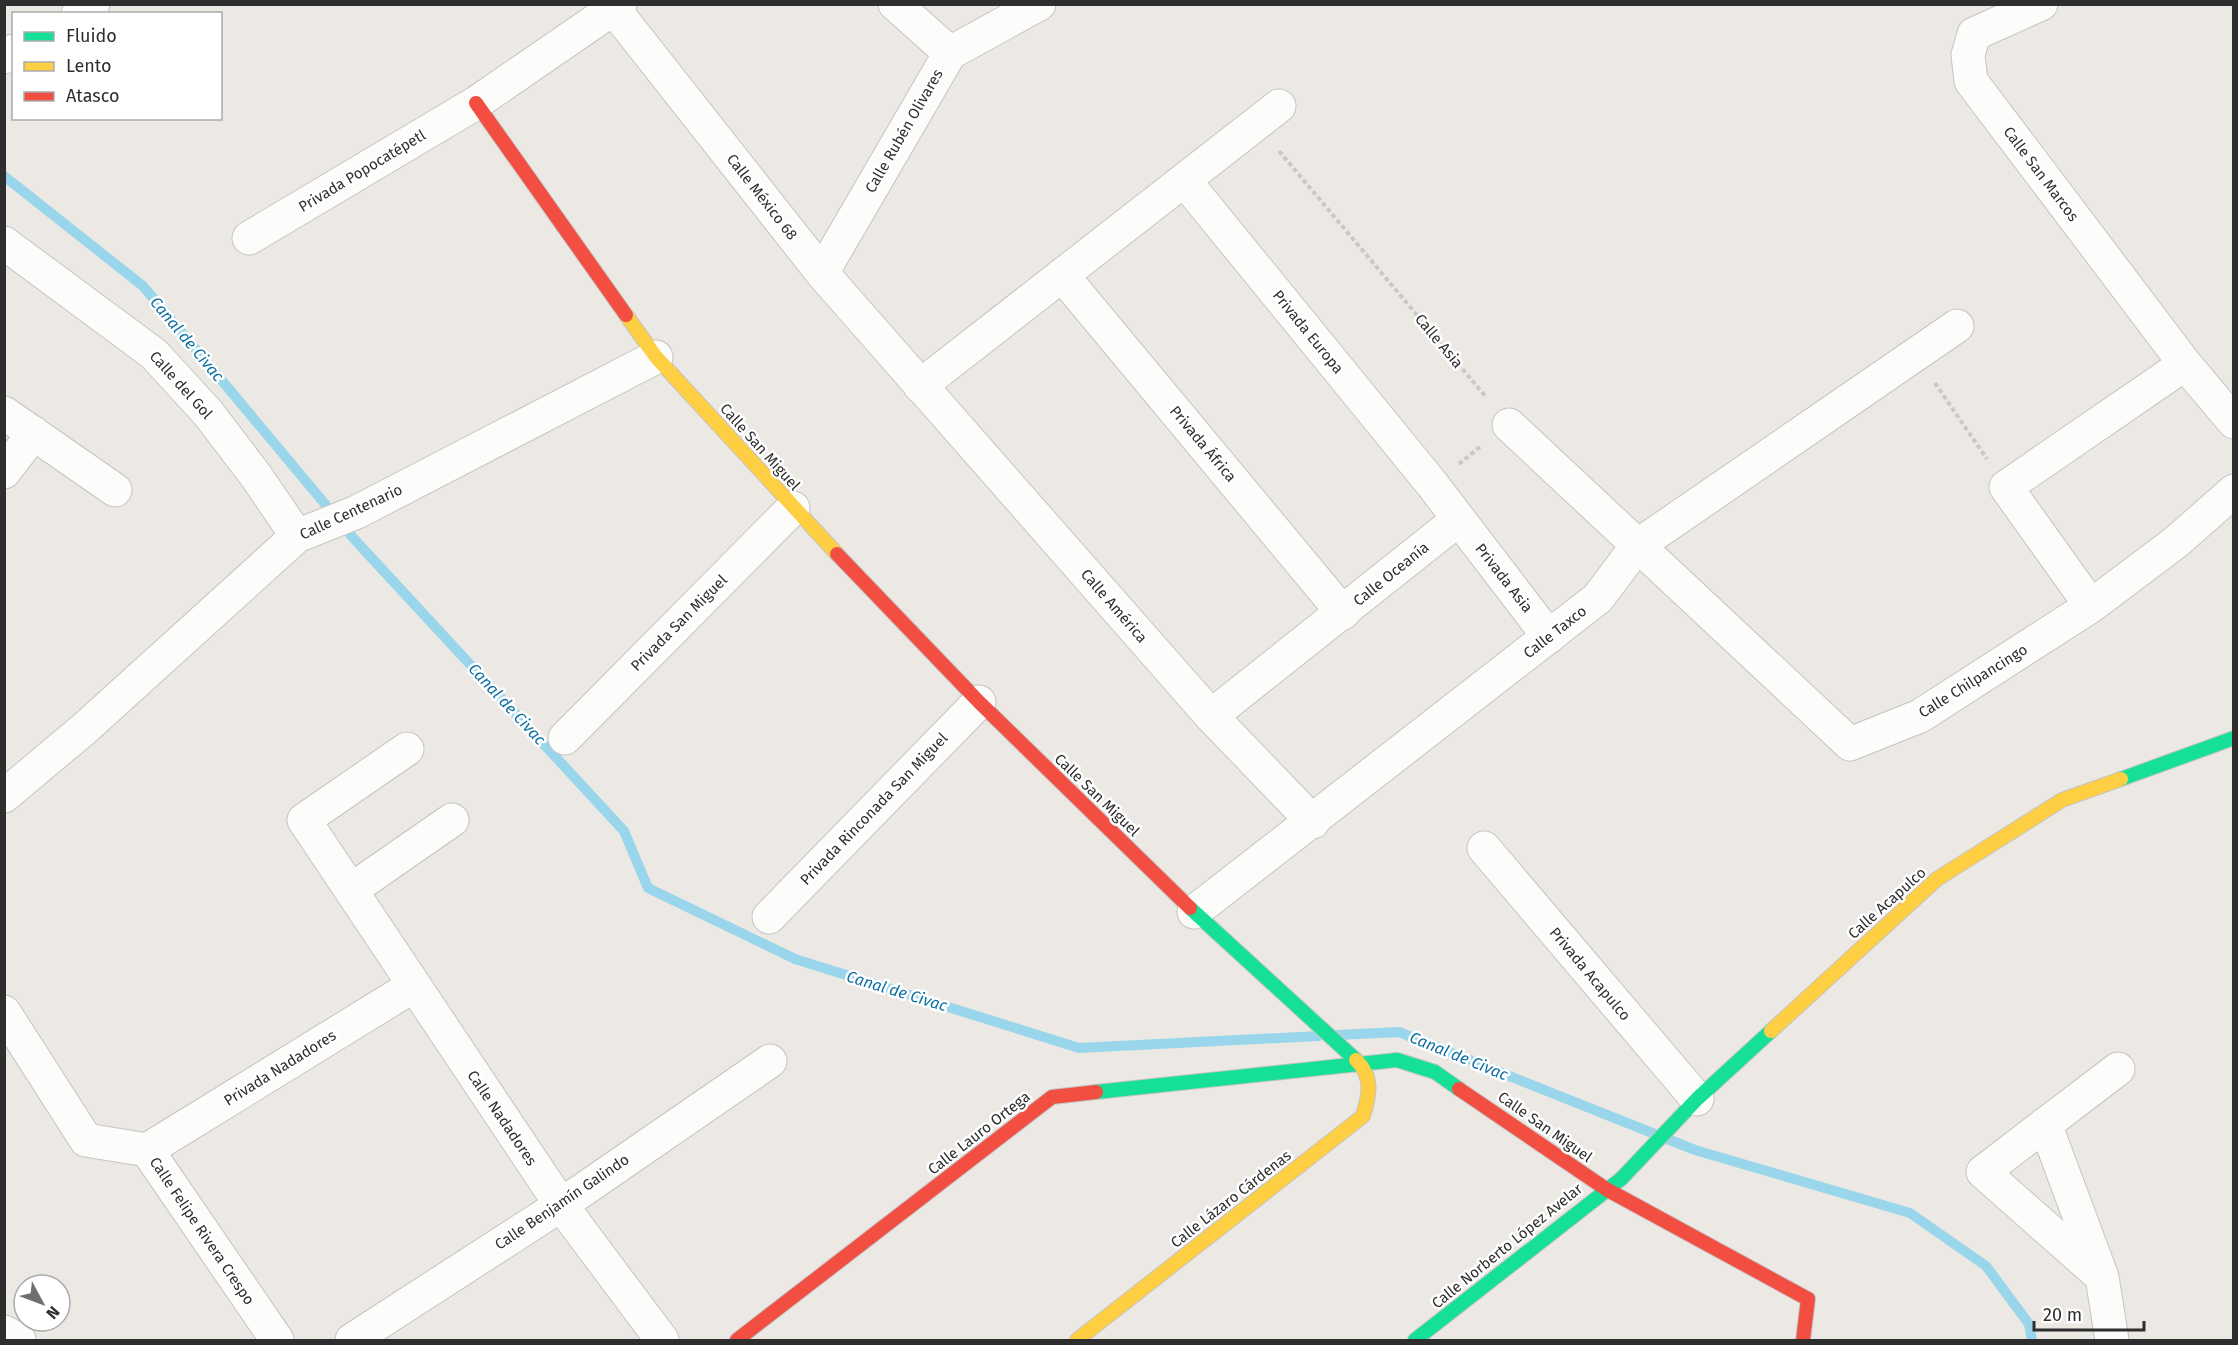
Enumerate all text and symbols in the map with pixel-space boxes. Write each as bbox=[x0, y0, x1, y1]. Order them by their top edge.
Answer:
legend bbox=[12, 12, 222, 120]
text: Fluido bbox=[66, 25, 117, 47]
text: Lento bbox=[66, 55, 112, 77]
street label: Calle Rubén Olivares bbox=[861, 66, 947, 196]
text: Atasco bbox=[66, 85, 119, 107]
street label: Calle San Marcos bbox=[1999, 123, 2083, 225]
street label: Privada Popocatépetl bbox=[295, 126, 429, 216]
street label: Calle México 68 bbox=[723, 150, 801, 244]
street label: Privada Europa bbox=[1269, 287, 1347, 377]
water label: Canal de Civac bbox=[146, 293, 228, 385]
street label: Calle Asia bbox=[1411, 310, 1467, 372]
street label: Calle del Gol bbox=[146, 347, 217, 423]
street label: Calle San Miguel bbox=[716, 400, 804, 495]
street label: Privada África bbox=[1166, 402, 1240, 486]
street label: Calle Centenario bbox=[297, 480, 405, 544]
street label: Calle Oceanía bbox=[1350, 538, 1432, 610]
street label: Privada Asia bbox=[1471, 540, 1537, 616]
street label: Calle América bbox=[1077, 565, 1151, 647]
street label: Privada San Miguel bbox=[627, 571, 731, 675]
street label: Calle Taxco bbox=[1520, 602, 1590, 662]
street label: Calle Chilpancingo bbox=[1915, 640, 2031, 722]
water label: Canal de Civac bbox=[464, 659, 550, 749]
street label: Privada Rinconada San Miguel bbox=[796, 729, 952, 889]
street label: Calle San Miguel bbox=[1051, 750, 1144, 840]
street label: Calle Acapulco bbox=[1844, 863, 1930, 943]
street label: Privada Acapulco bbox=[1546, 924, 1634, 1024]
water label: Canal de Civac bbox=[844, 967, 950, 1015]
street label: Privada Nadadores bbox=[221, 1026, 339, 1110]
water label: Canal de Civac bbox=[1407, 1028, 1511, 1085]
street label: Calle Nadadores bbox=[464, 1067, 540, 1169]
street label: Calle Lauro Ortega bbox=[924, 1088, 1034, 1178]
street label: Calle San Miguel bbox=[1494, 1088, 1596, 1167]
street label: Calle Lázaro Cárdenas bbox=[1167, 1146, 1295, 1252]
street label: Calle Benjamín Galindo bbox=[491, 1150, 633, 1254]
street label: Calle Felipe Rivera Crespo bbox=[146, 1154, 258, 1308]
street label: Calle Norberto López Avelar bbox=[1428, 1180, 1586, 1312]
north arrow bbox=[12, 1273, 72, 1333]
scale bar bbox=[2034, 1294, 2144, 1332]
text: N bbox=[42, 1302, 64, 1323]
text: 20 m bbox=[2043, 1304, 2082, 1326]

